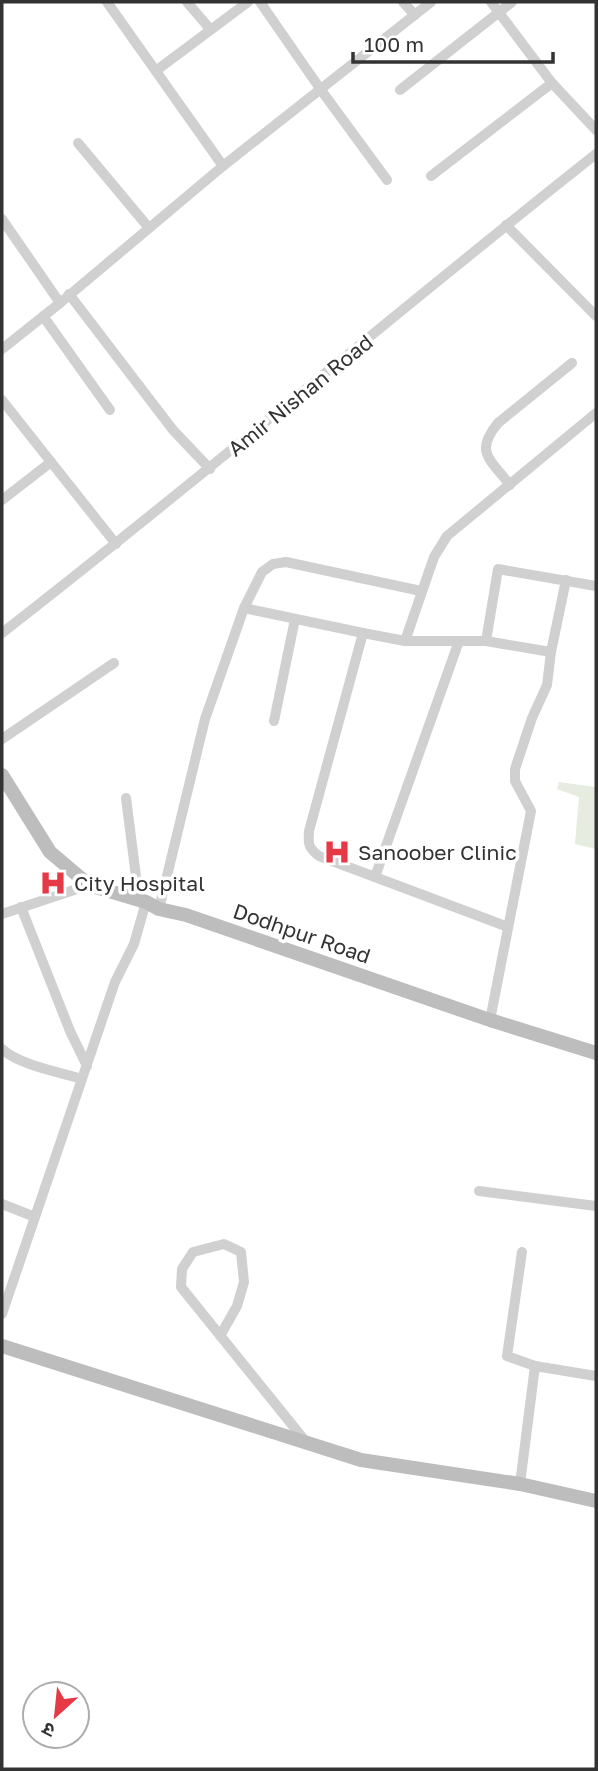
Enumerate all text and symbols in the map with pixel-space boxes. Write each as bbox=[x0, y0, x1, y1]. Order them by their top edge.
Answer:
scale bar bbox=[353, 21, 552, 65]
text: 100 m bbox=[364, 31, 424, 57]
street label: Amir Nishan Road bbox=[222, 329, 378, 461]
hospital icon: Sanoober Clinic bbox=[322, 837, 352, 867]
place label: Sanoober Clinic bbox=[358, 839, 517, 865]
hospital icon: City Hospital bbox=[38, 868, 68, 898]
place label: City Hospital bbox=[74, 870, 205, 896]
street label: Dodhpur Road bbox=[230, 897, 374, 969]
north arrow bbox=[21, 1680, 91, 1750]
text: उ bbox=[37, 1717, 58, 1743]

